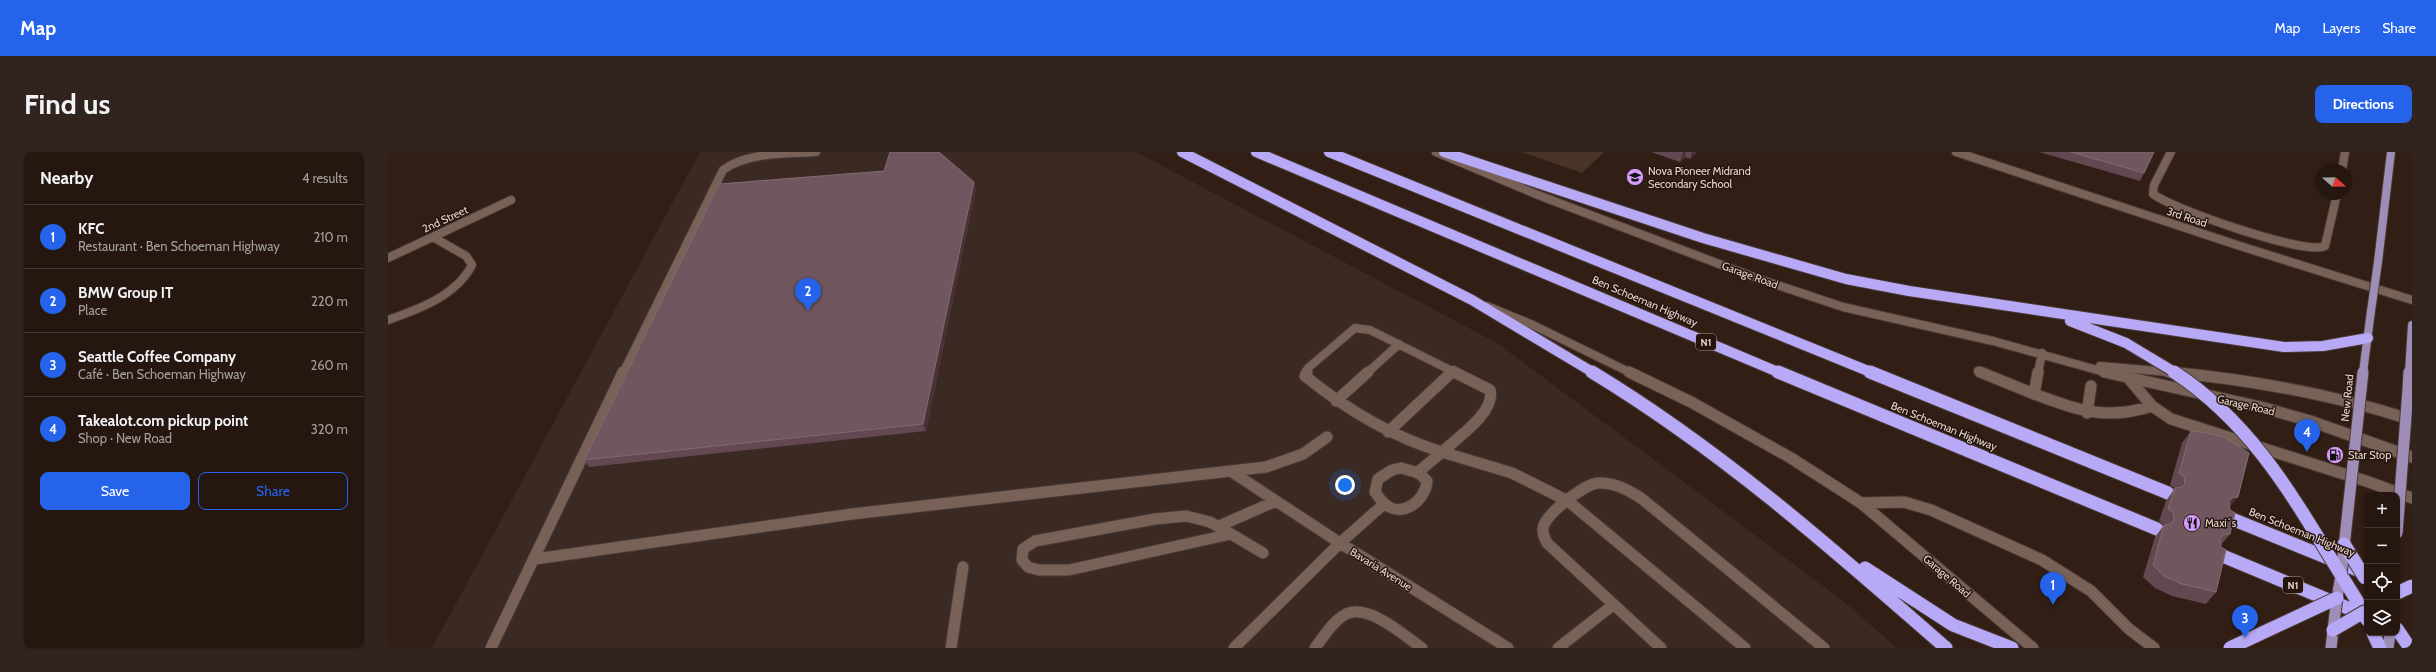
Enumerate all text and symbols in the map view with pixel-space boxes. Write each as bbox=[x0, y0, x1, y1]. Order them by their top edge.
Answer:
text: Map bbox=[20, 17, 56, 40]
text: Map bbox=[2275, 19, 2300, 37]
text: Layers bbox=[2322, 19, 2360, 37]
text: Share bbox=[2382, 19, 2416, 37]
button: Directions bbox=[2315, 85, 2412, 123]
text: Find us bbox=[24, 87, 110, 121]
place label: Nova Pioneer Midrand Secondary School bbox=[1648, 164, 1751, 191]
north arrow bbox=[2316, 164, 2352, 200]
school or university icon: Nova Pioneer Midrand Secondary School bbox=[1625, 167, 1645, 187]
text: Nearby bbox=[40, 168, 93, 188]
text: 4 results bbox=[302, 170, 348, 186]
street label: 2nd Street bbox=[420, 202, 470, 236]
street label: 3rd Road bbox=[2165, 204, 2209, 230]
text: KFC bbox=[78, 220, 104, 238]
text: 1 bbox=[51, 229, 55, 245]
text: 210 m bbox=[314, 229, 348, 245]
text: Restaurant · Ben Schoeman Highway bbox=[78, 238, 280, 254]
street label: Garage Road bbox=[1720, 258, 1780, 292]
street label: Ben Schoeman Highway bbox=[1590, 272, 1700, 330]
pin: 2 bbox=[795, 278, 821, 311]
text: BMW Group IT bbox=[78, 284, 173, 302]
text: 2 bbox=[50, 293, 56, 309]
text: 220 m bbox=[311, 293, 348, 309]
text: Place bbox=[78, 302, 107, 318]
road number: N1 bbox=[1696, 334, 1716, 350]
text: Seattle Coffee Company bbox=[78, 348, 236, 366]
text: 3 bbox=[49, 357, 57, 373]
text: 260 m bbox=[310, 357, 348, 373]
text: Café · Ben Schoeman Highway bbox=[78, 366, 246, 382]
street label: New Road bbox=[2338, 374, 2356, 422]
street label: Garage Road bbox=[2216, 392, 2276, 418]
street label: Ben Schoeman Highway bbox=[1889, 398, 2000, 454]
text: Takealot.com pickup point bbox=[78, 412, 248, 430]
pin: 4 bbox=[2294, 419, 2320, 452]
text: 4 bbox=[49, 421, 57, 437]
text: 320 m bbox=[311, 421, 348, 437]
text: Shop · New Road bbox=[78, 430, 172, 446]
fuel station icon: Star Stop bbox=[2325, 445, 2345, 465]
place label: Star Stop bbox=[2348, 448, 2391, 462]
button: Save bbox=[40, 472, 190, 510]
button: Share bbox=[198, 472, 348, 510]
your location bbox=[1335, 475, 1355, 495]
map controls bbox=[2364, 492, 2400, 636]
button: + bbox=[2364, 492, 2400, 528]
street label: Ben Schoeman Highway bbox=[2247, 504, 2358, 560]
restaurant icon: Maxi´s bbox=[2182, 513, 2202, 533]
place label: Maxi´s bbox=[2205, 516, 2237, 530]
button: − bbox=[2364, 528, 2400, 564]
street label: Bavaria Avenue bbox=[1347, 544, 1415, 594]
street label: Garage Road bbox=[1920, 551, 1974, 601]
button: locate bbox=[2364, 564, 2400, 600]
pin: 1 bbox=[2040, 572, 2066, 605]
road number: N1 bbox=[2283, 577, 2303, 593]
button: layers bbox=[2364, 600, 2400, 636]
pin: 3 bbox=[2232, 605, 2258, 638]

